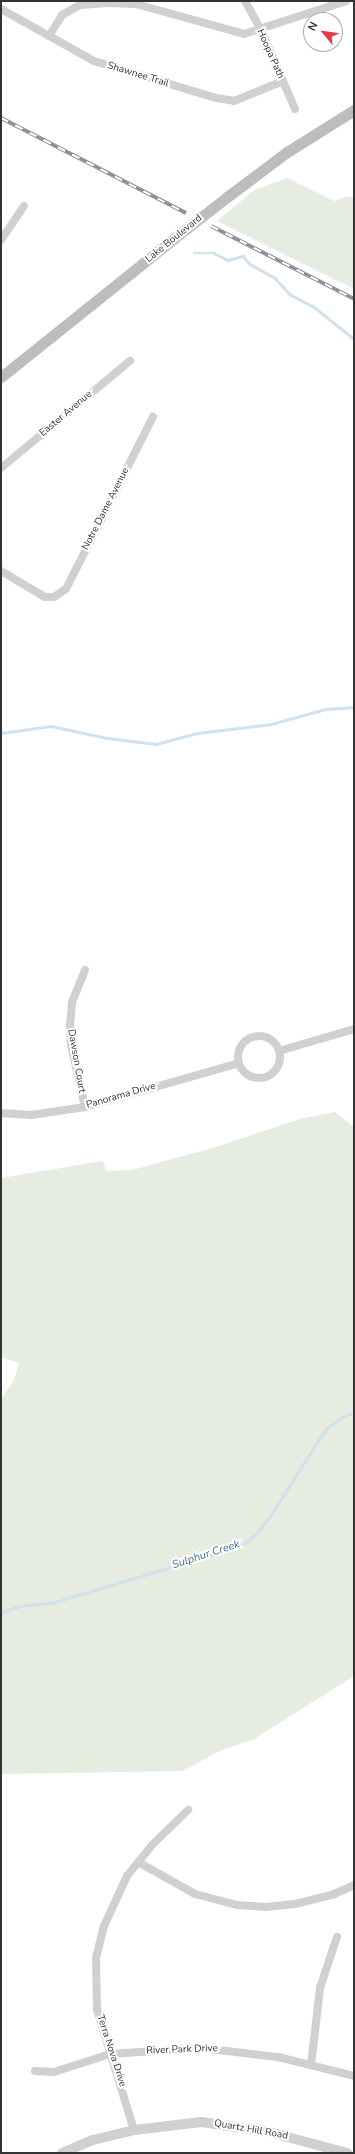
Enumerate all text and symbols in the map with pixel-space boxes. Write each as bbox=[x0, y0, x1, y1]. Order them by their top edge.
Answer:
north arrow bbox=[303, 12, 343, 52]
text: N bbox=[304, 19, 321, 34]
street label: Hoopa Path bbox=[254, 27, 286, 81]
street label: Shawnee Trail bbox=[106, 60, 170, 90]
street label: Lake Boulevard bbox=[143, 213, 205, 265]
street label: Easter Avenue bbox=[37, 389, 95, 439]
street label: Notre Dame Avenue bbox=[80, 466, 132, 552]
street label: Dawson Court bbox=[64, 1028, 88, 1094]
street label: Panorama Drive bbox=[85, 1080, 157, 1112]
water label: Sulphur Creek bbox=[171, 1538, 241, 1572]
street label: Terra Nova Drive bbox=[94, 2013, 128, 2089]
street label: River Park Drive bbox=[146, 2043, 218, 2057]
street label: Quartz Hill Road bbox=[213, 2118, 289, 2142]

